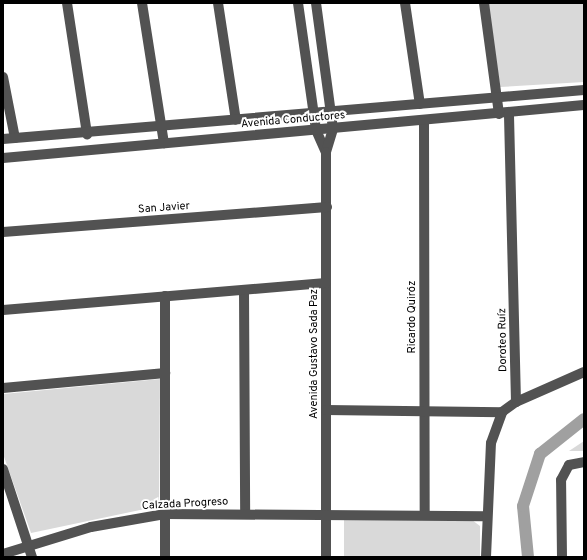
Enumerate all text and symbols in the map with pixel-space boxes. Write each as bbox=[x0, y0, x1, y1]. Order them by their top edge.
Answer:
street label: Avenida Conductores bbox=[240, 109, 346, 131]
street label: San Javier bbox=[138, 200, 190, 216]
street label: Ricardo Quiróz bbox=[405, 280, 419, 354]
street label: Avenida Gustavo Sada Paz bbox=[307, 289, 321, 419]
street label: Doroteo Ruíz bbox=[496, 308, 510, 372]
street label: Calzada Progreso bbox=[142, 495, 228, 513]

